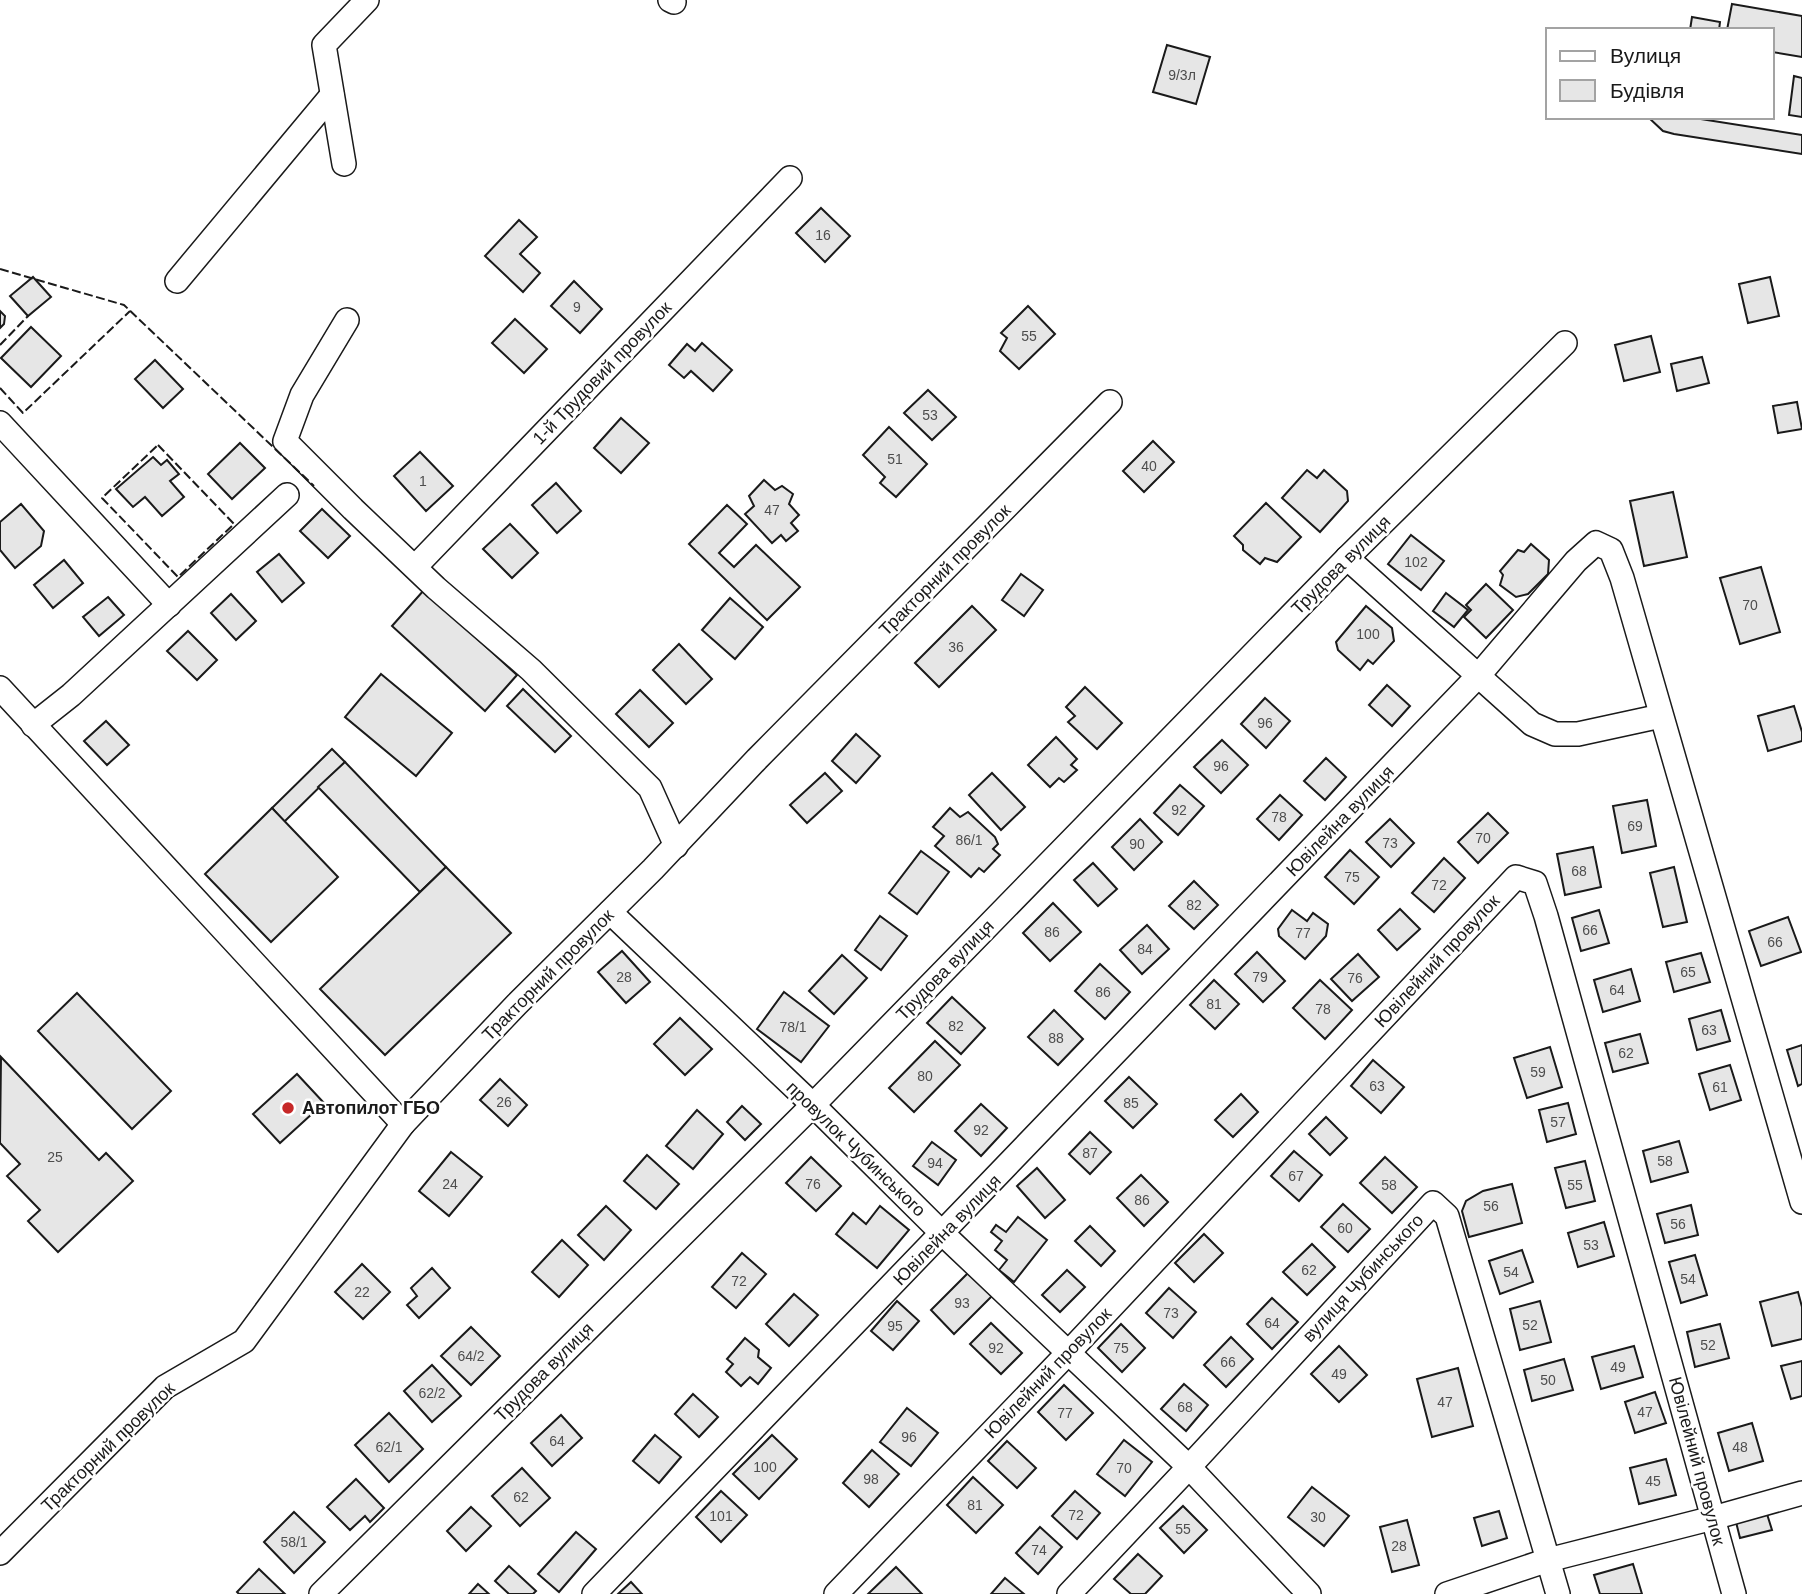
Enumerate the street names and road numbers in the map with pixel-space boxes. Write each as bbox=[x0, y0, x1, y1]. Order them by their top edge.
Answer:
street label: 1-й Трудовий провулок bbox=[529, 297, 675, 448]
street label: Тракторний провулок bbox=[875, 500, 1015, 640]
street label: Трудова вулиця bbox=[1287, 511, 1395, 619]
street label: Ювілейна вулиця bbox=[1282, 762, 1398, 880]
street label: Ювілейний провулок bbox=[1371, 891, 1504, 1031]
street label: Тракторний провулок bbox=[478, 905, 618, 1045]
street label: Трудова вулиця bbox=[892, 916, 998, 1024]
street label: провулок Чубинського bbox=[782, 1077, 930, 1221]
street label: Ювілейна вулиця bbox=[889, 1171, 1005, 1289]
street label: вулиця Чубинського bbox=[1299, 1210, 1427, 1346]
street label: Ювілейний провулок bbox=[981, 1304, 1116, 1442]
street label: Трудова вулиця bbox=[490, 1318, 598, 1426]
street label: Ювілейний провулок bbox=[1665, 1375, 1729, 1547]
street label: Тракторний провулок bbox=[37, 1378, 179, 1516]

